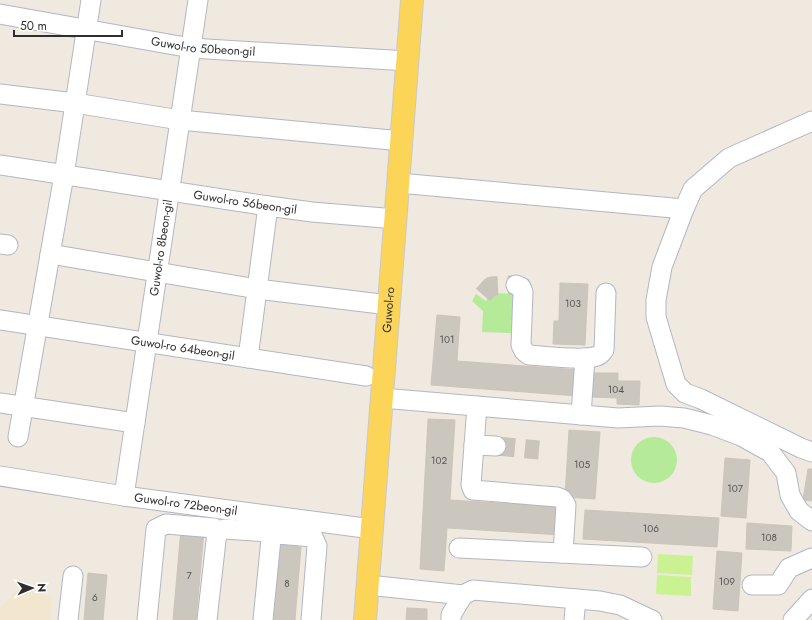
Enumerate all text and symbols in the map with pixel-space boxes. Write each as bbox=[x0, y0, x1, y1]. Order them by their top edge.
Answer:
scale bar bbox=[14, 12, 122, 38]
text: 50 m bbox=[20, 17, 47, 35]
street label: Guwol-ro 50beon-gil bbox=[150, 32, 256, 61]
street label: Guwol-ro 56beon-gil bbox=[192, 186, 298, 219]
street label: Guwol-ro 8beon-gil bbox=[145, 198, 177, 297]
street label: Guwol-ro bbox=[378, 286, 399, 333]
house number: 103 bbox=[565, 296, 582, 311]
street label: Guwol-ro 64beon-gil bbox=[130, 331, 236, 365]
house number: 101 bbox=[440, 332, 455, 347]
house number: 104 bbox=[608, 382, 624, 397]
house number: 102 bbox=[431, 453, 447, 468]
house number: 105 bbox=[574, 457, 590, 472]
house number: 107 bbox=[727, 481, 744, 496]
street label: Guwol-ro 72beon-gil bbox=[133, 488, 239, 520]
house number: 106 bbox=[643, 521, 659, 536]
house number: 108 bbox=[761, 530, 777, 545]
north arrow bbox=[12, 568, 52, 608]
house number: 7 bbox=[186, 568, 192, 583]
house number: 109 bbox=[719, 574, 735, 589]
house number: 8 bbox=[284, 576, 290, 591]
text: N bbox=[34, 583, 50, 592]
house number: 6 bbox=[92, 590, 98, 605]

